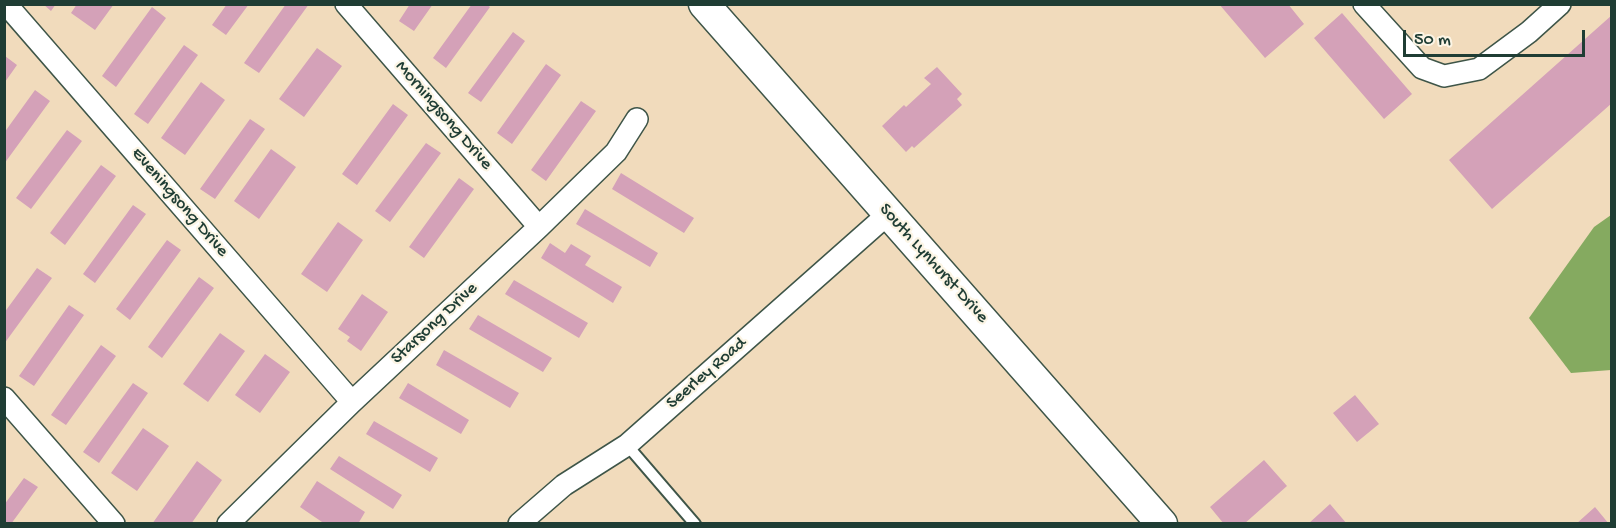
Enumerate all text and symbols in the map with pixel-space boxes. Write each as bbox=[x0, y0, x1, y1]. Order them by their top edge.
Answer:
scale bar bbox=[1406, 18, 1588, 56]
text: 50 m bbox=[1414, 30, 1451, 51]
street label: Morningsong Drive bbox=[390, 57, 496, 175]
street label: Eveningsong Drive bbox=[126, 144, 232, 262]
street label: South Lynhurst Drive bbox=[874, 200, 992, 328]
street label: Starsong Drive bbox=[387, 278, 483, 370]
street label: Seerley Road bbox=[663, 333, 751, 415]

